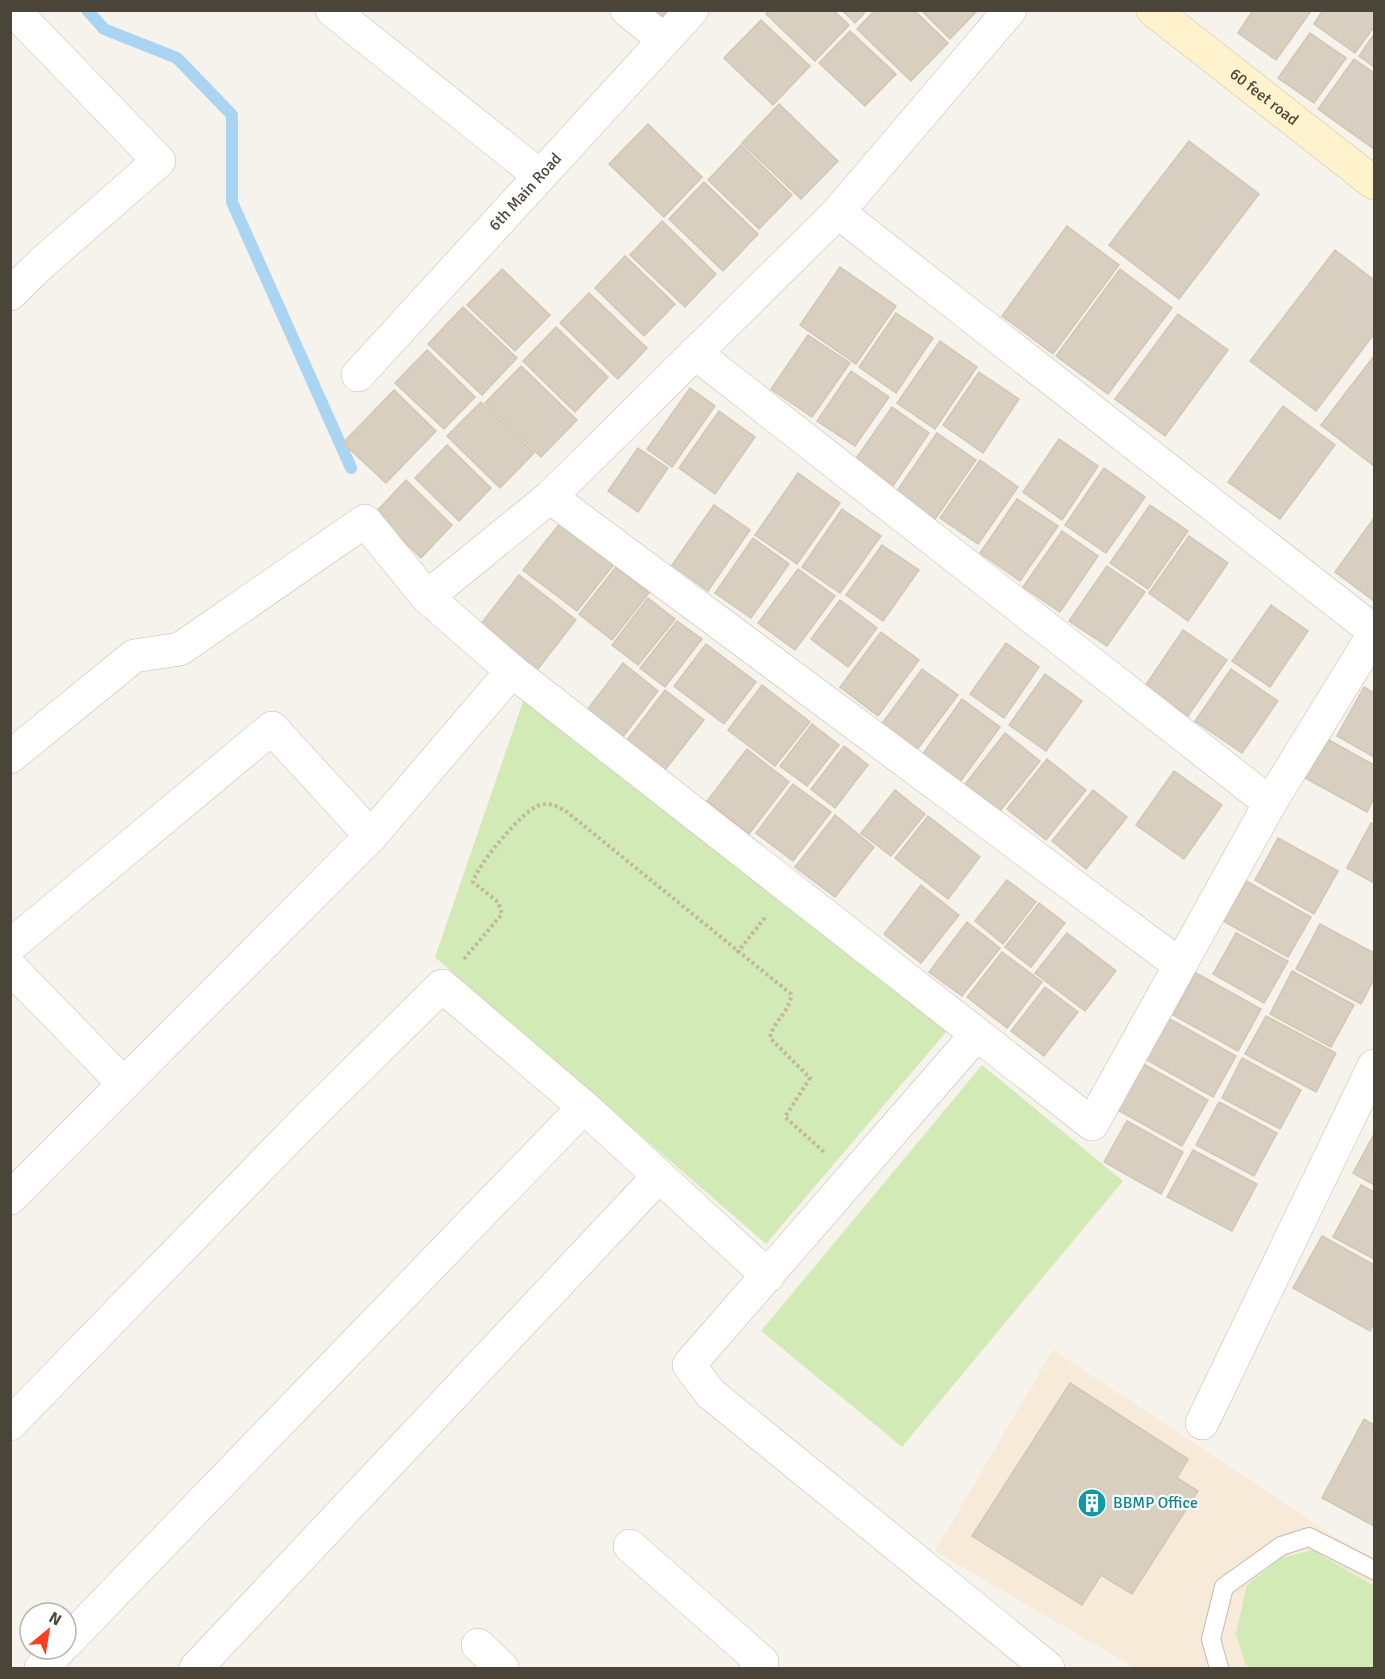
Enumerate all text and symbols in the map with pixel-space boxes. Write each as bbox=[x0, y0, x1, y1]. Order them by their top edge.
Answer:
street label: 60 feet road bbox=[1226, 64, 1302, 130]
street label: 6th Main Road bbox=[485, 149, 566, 235]
building icon: BBMP Office bbox=[1076, 1487, 1108, 1519]
place label: BBMP Office bbox=[1113, 1493, 1198, 1513]
north arrow bbox=[18, 1601, 78, 1661]
text: N bbox=[45, 1607, 65, 1630]

